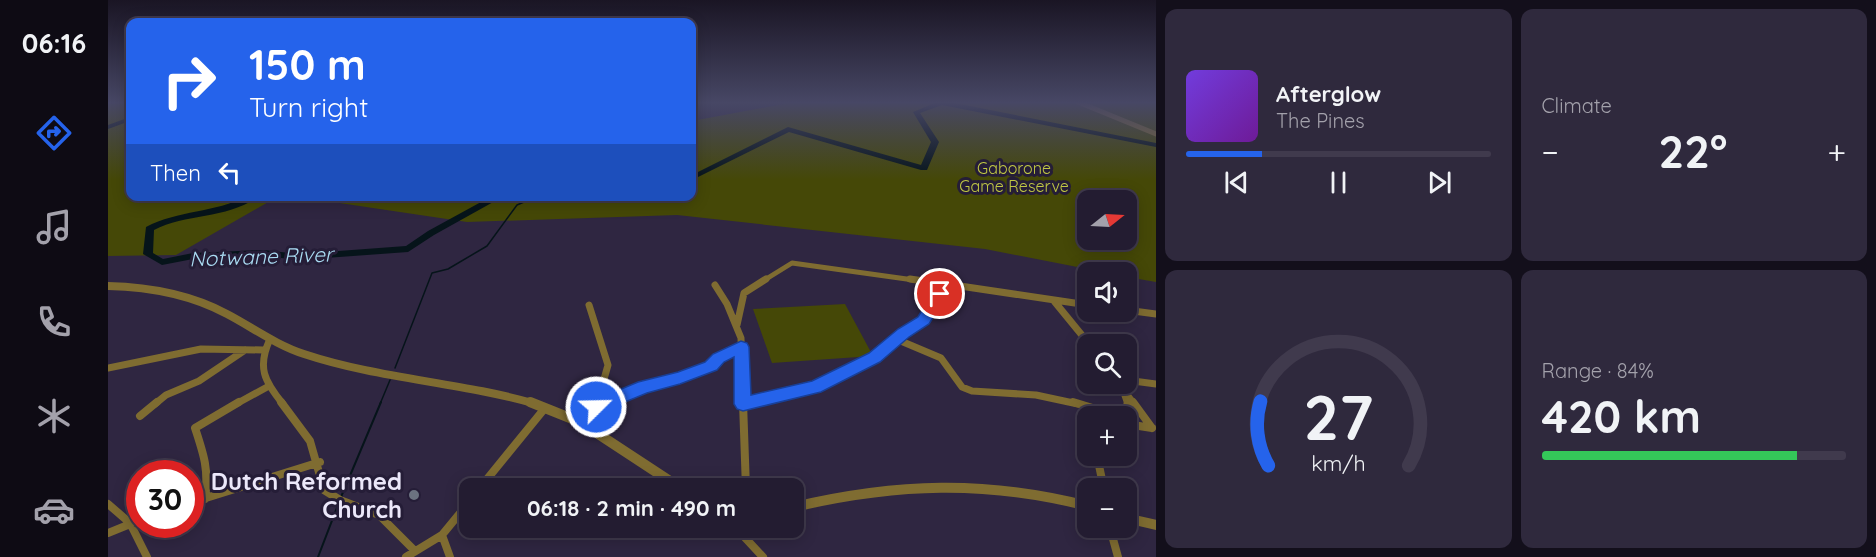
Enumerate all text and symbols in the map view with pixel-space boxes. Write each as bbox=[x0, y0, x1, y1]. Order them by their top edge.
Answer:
text: 06:16 bbox=[22, 26, 86, 60]
text: 150 m bbox=[249, 38, 366, 91]
icon: right bbox=[150, 42, 228, 120]
text: Afterglow bbox=[1276, 80, 1381, 108]
text: Turn right bbox=[249, 90, 368, 124]
text: Climate bbox=[1542, 93, 1612, 118]
text: The Pines bbox=[1276, 108, 1365, 133]
icon: directions bbox=[33, 112, 75, 154]
text: 22° bbox=[1659, 123, 1727, 179]
text: − bbox=[1542, 131, 1559, 172]
text: + bbox=[1827, 131, 1846, 172]
icon: left bbox=[213, 156, 246, 189]
park label: Gaborone Game Reserve bbox=[959, 158, 1069, 196]
text: Then bbox=[150, 159, 201, 187]
icon: previous bbox=[1220, 166, 1253, 199]
icon: pause bbox=[1322, 166, 1355, 199]
icon: next bbox=[1423, 166, 1456, 199]
north arrow bbox=[1077, 190, 1137, 250]
map controls bbox=[1077, 190, 1137, 538]
icon: music bbox=[33, 206, 75, 248]
water label: Notwane River bbox=[189, 240, 336, 272]
button: sound bbox=[1077, 262, 1137, 322]
pin bbox=[914, 268, 965, 319]
icon: arrive bbox=[923, 277, 956, 310]
icon: phone bbox=[33, 301, 75, 343]
button: search bbox=[1077, 334, 1137, 394]
text: Range · 84% bbox=[1542, 358, 1654, 383]
position arrow bbox=[564, 375, 628, 439]
text: 27 bbox=[1303, 378, 1373, 456]
text: 420 km bbox=[1542, 388, 1701, 444]
icon: climate bbox=[33, 395, 75, 437]
button: + bbox=[1077, 406, 1137, 466]
text: km/h bbox=[1311, 450, 1365, 476]
speed limit sign: 30 bbox=[126, 460, 204, 538]
place label: Dutch Reformed Church bbox=[211, 466, 402, 524]
button: − bbox=[1077, 478, 1137, 538]
marker: Dutch Reformed Church bbox=[407, 488, 421, 502]
icon: car bbox=[33, 489, 75, 531]
text: 06:18 · 2 min · 490 m bbox=[527, 494, 736, 522]

